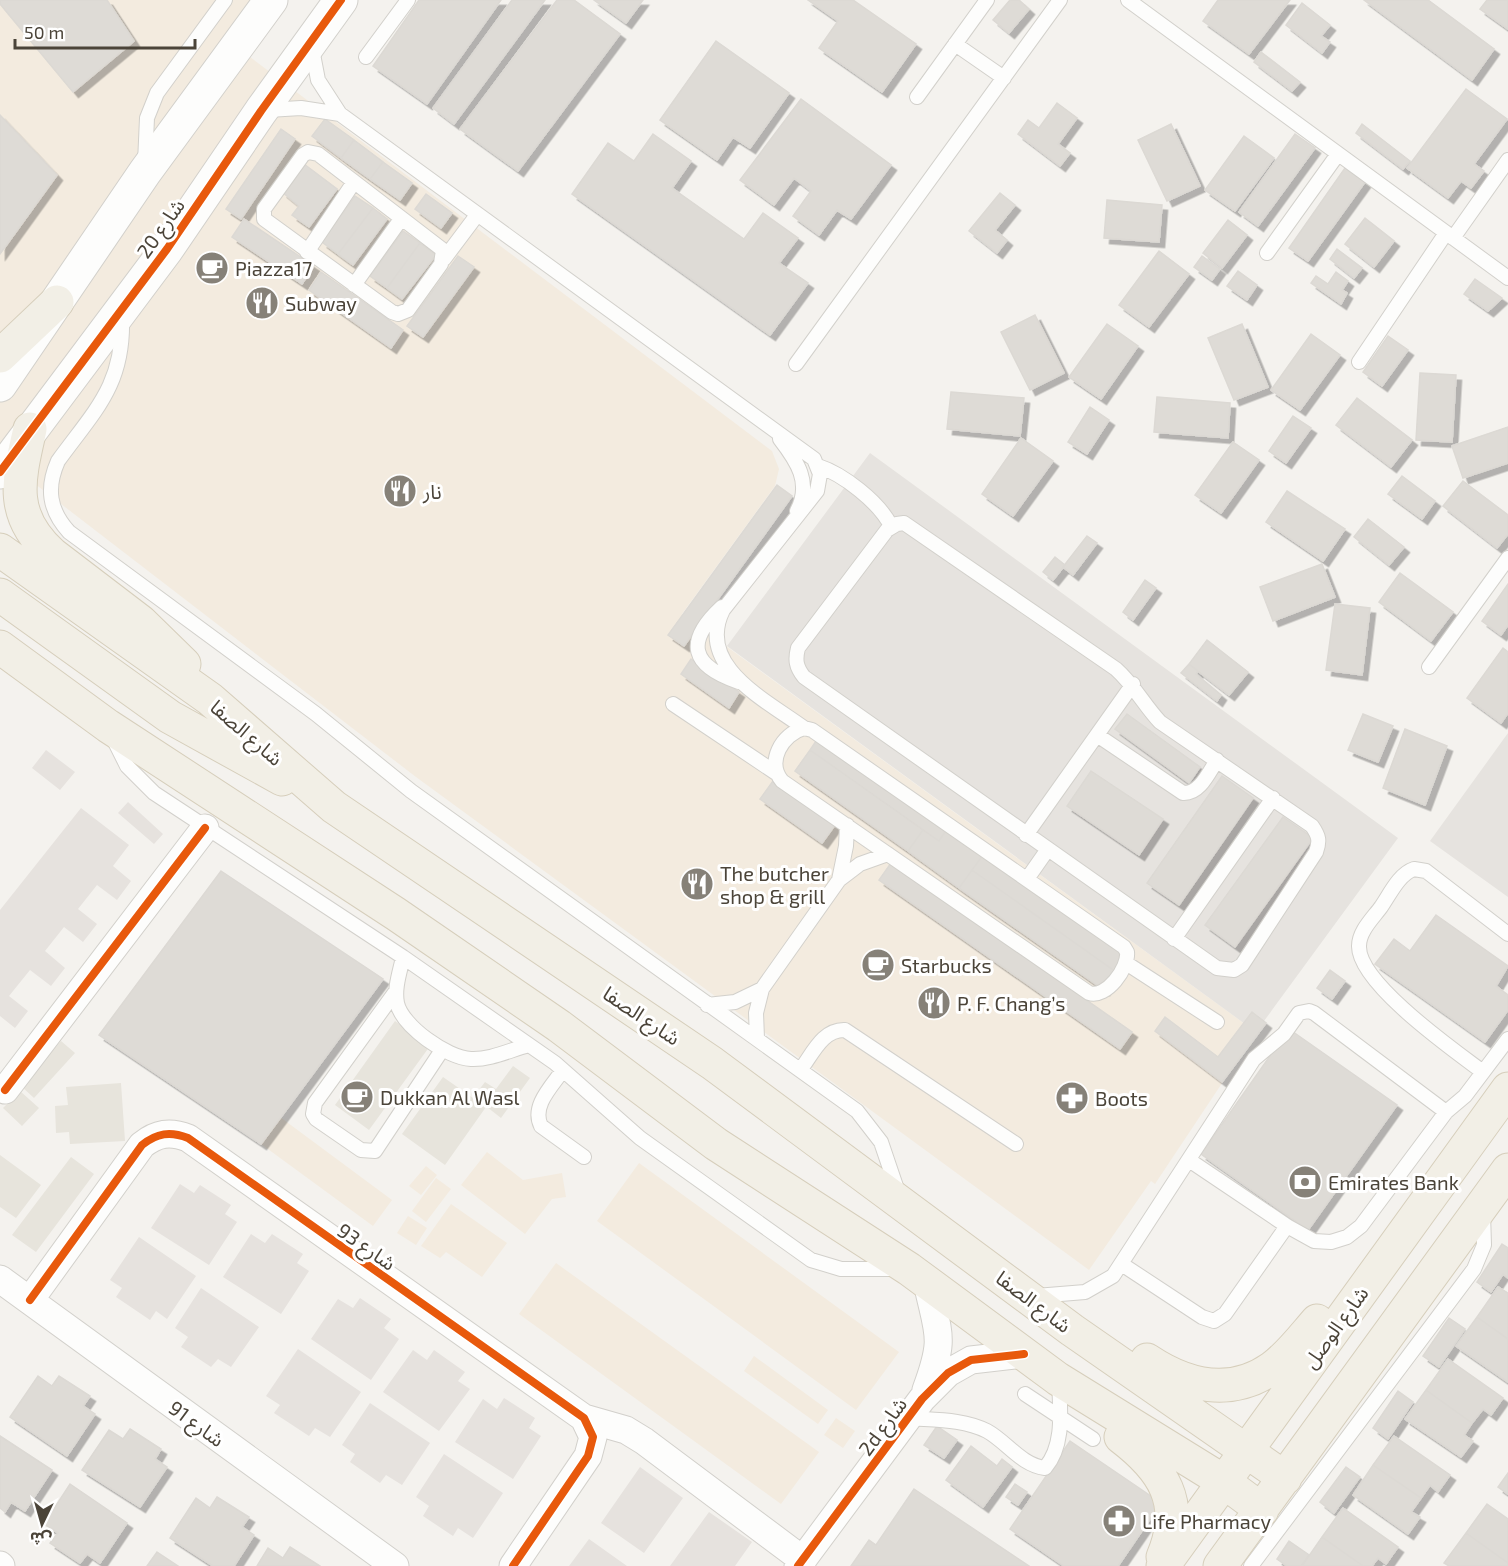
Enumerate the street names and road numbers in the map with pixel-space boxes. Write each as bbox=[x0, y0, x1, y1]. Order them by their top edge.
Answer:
street label: شارع 20 bbox=[131, 194, 192, 265]
street label: شارع الصفا bbox=[203, 694, 288, 773]
street label: شارع الصفا bbox=[597, 980, 685, 1053]
street label: شارع 93 bbox=[331, 1217, 401, 1278]
street label: شارع الصفا bbox=[989, 1265, 1076, 1340]
street label: شارع الوصل bbox=[1297, 1281, 1376, 1375]
street label: 2d شارع bbox=[853, 1392, 914, 1462]
street label: شارع 91 bbox=[162, 1395, 229, 1454]

